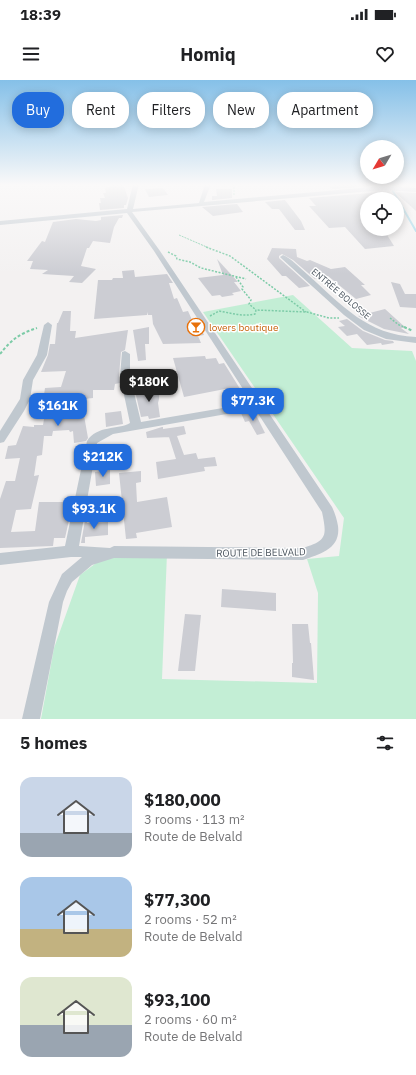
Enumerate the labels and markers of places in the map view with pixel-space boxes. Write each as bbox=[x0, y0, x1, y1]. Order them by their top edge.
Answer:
bar icon: lovers boutique bbox=[186, 317, 206, 337]
place label: lovers boutique bbox=[209, 321, 279, 334]
pin: $180K bbox=[121, 369, 177, 403]
pin: $77.3K bbox=[220, 388, 286, 422]
pin: $161K bbox=[30, 393, 86, 427]
pin: $212K bbox=[75, 444, 131, 478]
pin: $93.1K bbox=[61, 496, 127, 530]

